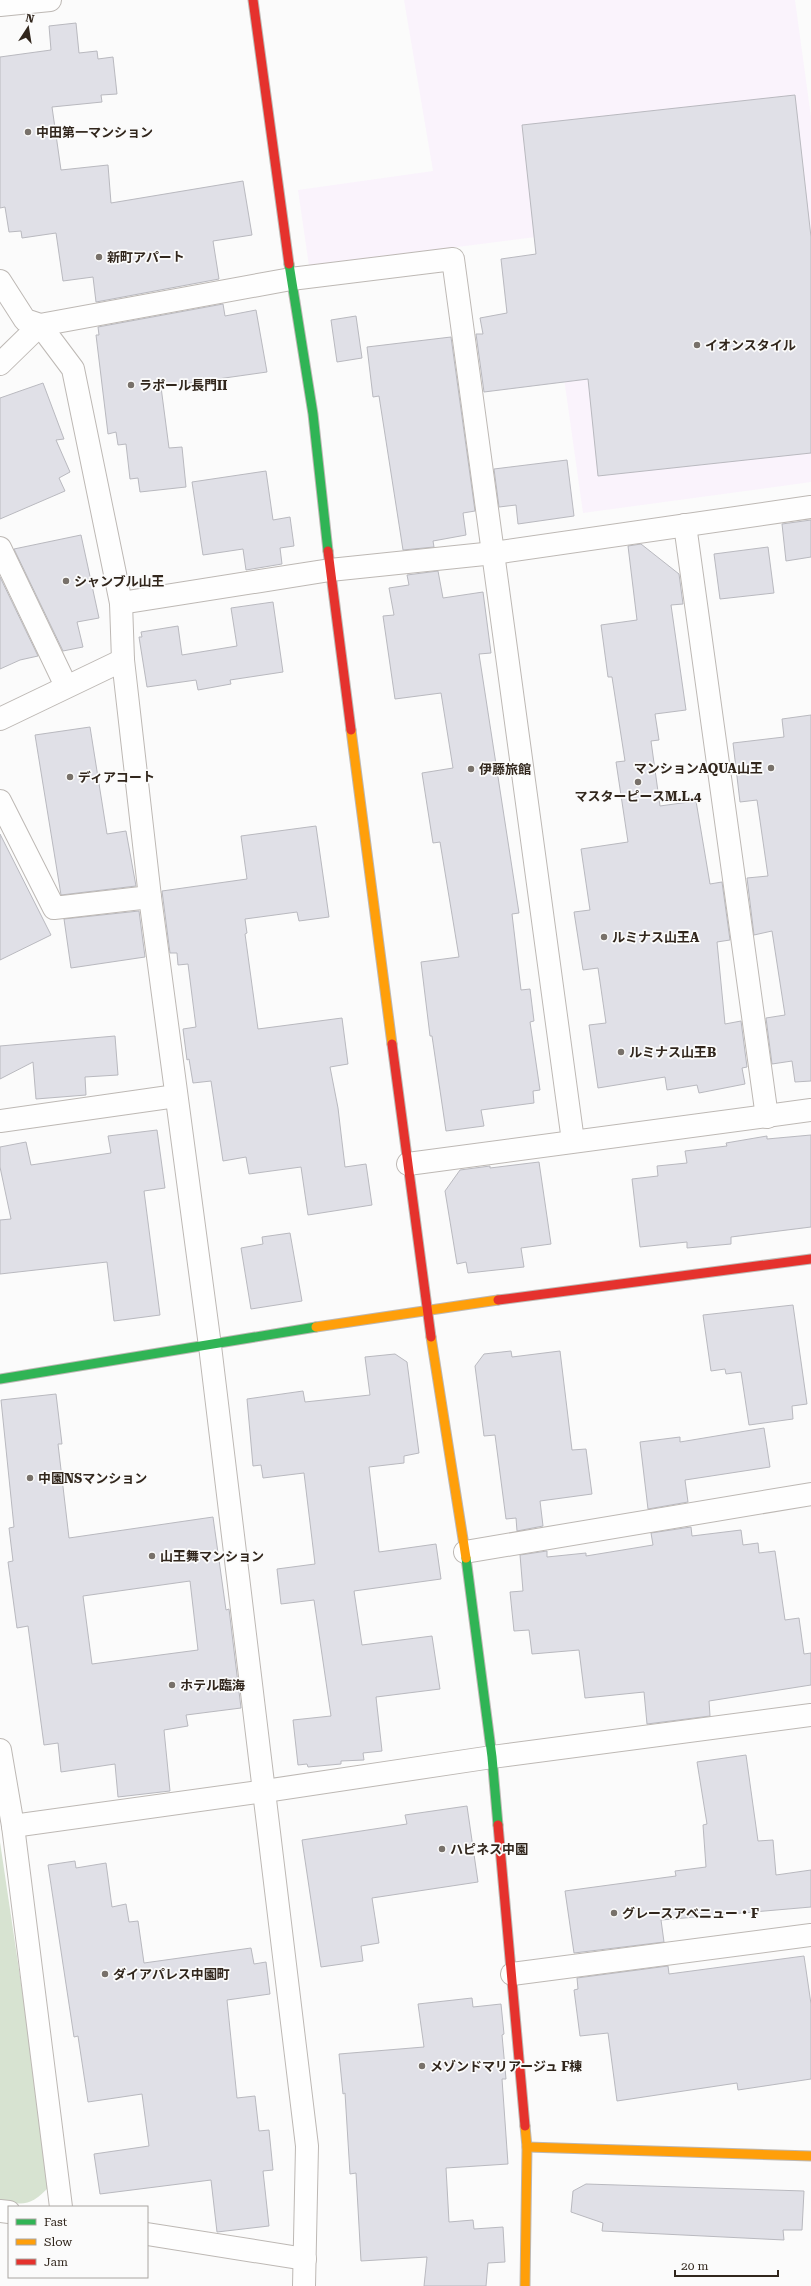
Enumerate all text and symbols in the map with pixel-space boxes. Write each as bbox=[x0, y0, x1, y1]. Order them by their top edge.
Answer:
north arrow bbox=[8, 8, 48, 48]
text: N bbox=[24, 11, 36, 26]
place label: 中田第一マンション bbox=[36, 125, 153, 140]
marker: 中田第一マンション bbox=[23, 127, 33, 137]
place label: 新町アパート bbox=[107, 250, 185, 265]
marker: 新町アパート bbox=[94, 252, 104, 262]
place label: イオンスタイル bbox=[705, 338, 796, 353]
marker: イオンスタイル bbox=[692, 340, 702, 350]
place label: ラポール長門II bbox=[139, 378, 227, 393]
marker: ラポール長門II bbox=[126, 380, 136, 390]
place label: シャンブル山王 bbox=[74, 574, 165, 589]
marker: シャンブル山王 bbox=[61, 576, 71, 586]
place label: マンションAQUA山王 bbox=[634, 761, 763, 776]
place label: 伊藤旅館 bbox=[479, 762, 531, 777]
marker: マンションAQUA山王 bbox=[766, 763, 776, 773]
marker: 伊藤旅館 bbox=[466, 764, 476, 774]
place label: ディアコート bbox=[78, 770, 155, 785]
marker: ディアコート bbox=[65, 772, 75, 782]
marker: マスターピースM.L.4 bbox=[633, 777, 643, 787]
place label: マスターピースM.L.4 bbox=[575, 789, 702, 804]
place label: ルミナス山王A bbox=[612, 930, 700, 945]
marker: ルミナス山王A bbox=[599, 932, 609, 942]
place label: ルミナス山王B bbox=[629, 1045, 716, 1060]
marker: ルミナス山王B bbox=[616, 1047, 626, 1057]
place label: 中園NSマンション bbox=[38, 1471, 147, 1486]
marker: 中園NSマンション bbox=[25, 1473, 35, 1483]
place label: 山王舞マンション bbox=[160, 1549, 264, 1564]
marker: 山王舞マンション bbox=[147, 1551, 157, 1561]
place label: ホテル臨海 bbox=[180, 1678, 245, 1693]
marker: ホテル臨海 bbox=[167, 1680, 177, 1690]
place label: ハピネス中園 bbox=[450, 1842, 528, 1857]
marker: ハピネス中園 bbox=[437, 1844, 447, 1854]
place label: グレースアベニュー・F bbox=[622, 1906, 759, 1921]
marker: グレースアベニュー・F bbox=[609, 1908, 619, 1918]
place label: ダイアパレス中園町 bbox=[113, 1967, 230, 1982]
marker: ダイアパレス中園町 bbox=[100, 1969, 110, 1979]
place label: メゾンドマリアージュ F棟 bbox=[430, 2059, 582, 2074]
marker: メゾンドマリアージュ F棟 bbox=[417, 2061, 427, 2071]
legend bbox=[8, 2206, 148, 2278]
text: Fast bbox=[44, 2215, 68, 2229]
text: Slow bbox=[44, 2235, 72, 2249]
scale bar bbox=[675, 2252, 778, 2278]
text: Jam bbox=[44, 2255, 68, 2269]
text: 20 m bbox=[681, 2259, 708, 2273]

